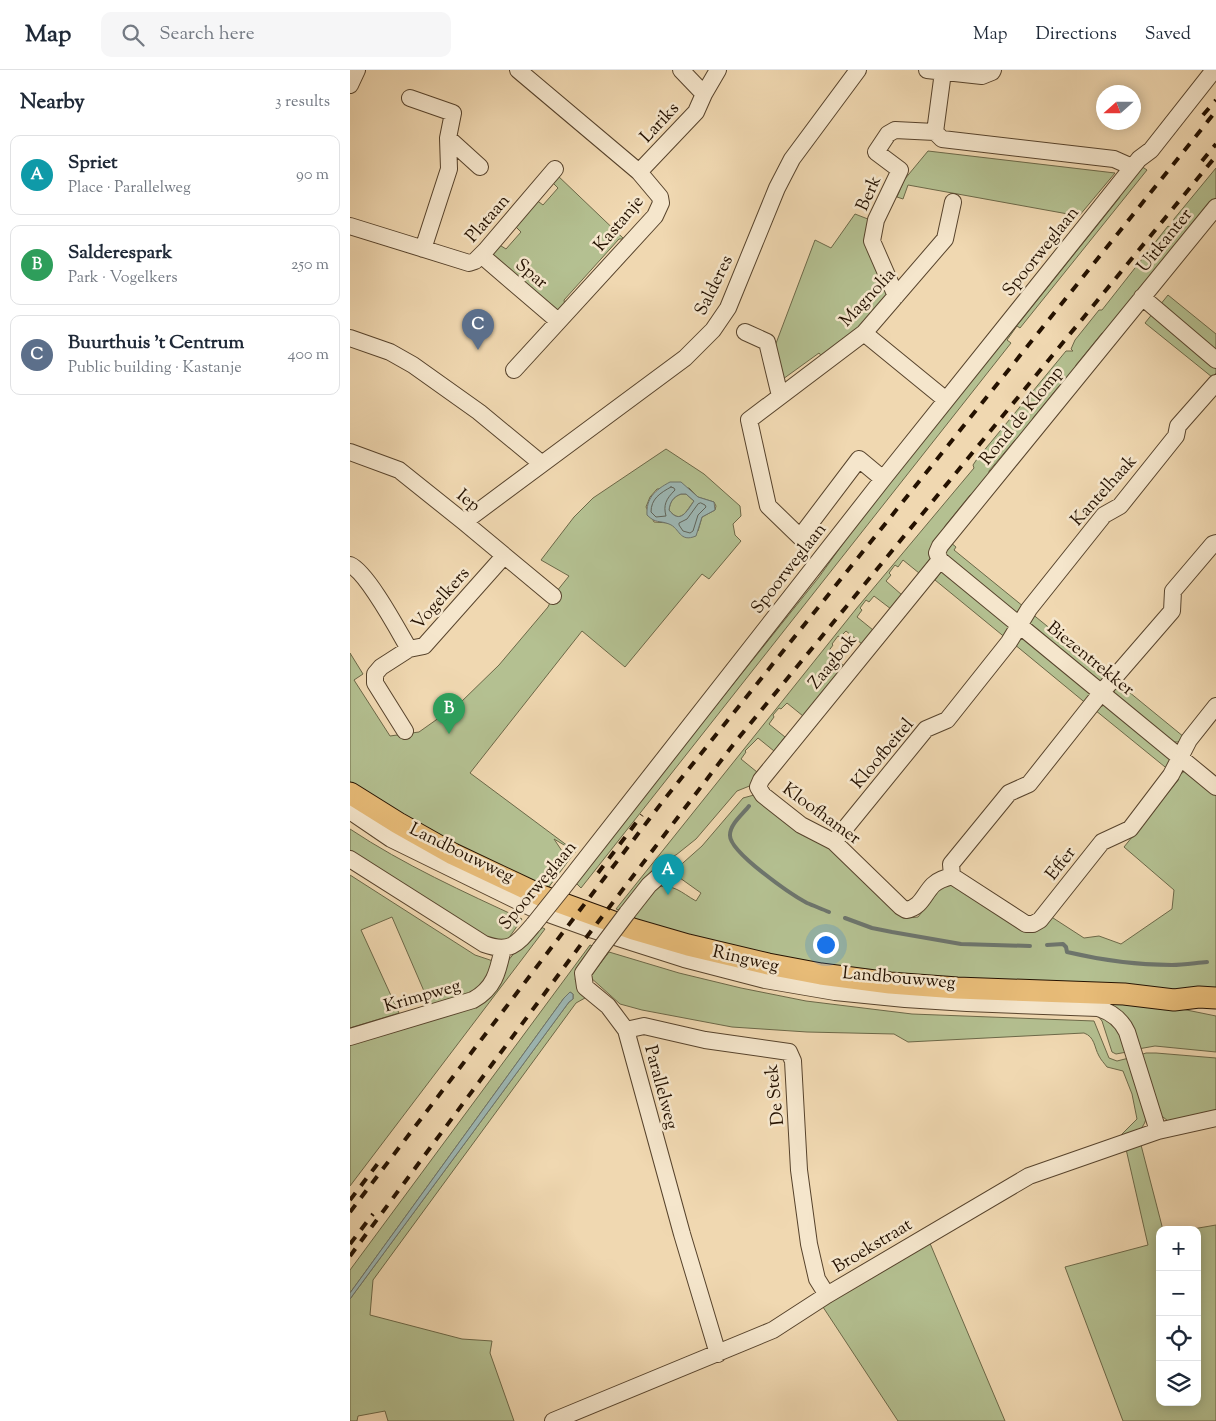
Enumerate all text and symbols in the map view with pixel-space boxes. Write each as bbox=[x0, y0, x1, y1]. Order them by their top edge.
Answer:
search box bbox=[101, 12, 451, 57]
text: Map bbox=[25, 18, 71, 52]
icon: search bbox=[119, 21, 147, 49]
text: Search here bbox=[159, 21, 255, 48]
text: Map bbox=[973, 22, 1008, 48]
text: Directions bbox=[1036, 22, 1117, 48]
text: Saved bbox=[1145, 22, 1191, 48]
north arrow bbox=[1096, 85, 1141, 130]
text: Nearby bbox=[20, 88, 85, 118]
text: 3 results bbox=[275, 91, 330, 114]
street label: Lariks bbox=[635, 97, 686, 150]
text: Spriet bbox=[68, 150, 118, 177]
text: A bbox=[31, 164, 44, 187]
text: 90 m bbox=[296, 164, 329, 187]
street label: Berk bbox=[851, 172, 889, 216]
text: Place · Parallelweg bbox=[68, 177, 191, 200]
street label: Plataan bbox=[460, 189, 517, 249]
street label: Kastanje bbox=[588, 190, 651, 258]
street label: Spoorweglaan bbox=[997, 201, 1086, 303]
street label: Uitkanter bbox=[1132, 203, 1200, 279]
text: Salderespark bbox=[68, 240, 172, 267]
street label: Salderes bbox=[689, 251, 741, 321]
street label: Spar bbox=[509, 253, 553, 296]
text: B bbox=[32, 254, 42, 277]
text: 250 m bbox=[291, 254, 329, 277]
street label: Magnolia bbox=[834, 263, 903, 334]
text: Park · Vogelkers bbox=[68, 267, 177, 290]
pin: C bbox=[462, 309, 494, 350]
text: Buurthuis 't Centrum bbox=[68, 330, 244, 357]
text: C bbox=[31, 344, 43, 367]
text: 400 m bbox=[288, 344, 329, 367]
text: Public building · Kastanje bbox=[68, 357, 242, 380]
street label: Rond de Klomp bbox=[974, 361, 1071, 472]
street label: Kantelhaak bbox=[1065, 450, 1144, 533]
street label: Iep bbox=[450, 484, 485, 519]
street label: Spoorweglaan bbox=[746, 518, 834, 620]
street label: Vogelkers bbox=[406, 562, 477, 636]
street label: Biezentrekker bbox=[1040, 616, 1139, 703]
street label: Zaagbok bbox=[803, 629, 864, 696]
pin: B bbox=[433, 693, 465, 734]
street label: Kloofbeitel bbox=[846, 713, 921, 795]
street label: Kloofhamer bbox=[776, 777, 866, 852]
street label: Landbouwweg bbox=[404, 817, 518, 890]
street label: Spoorweglaan bbox=[493, 836, 584, 937]
street label: Effer bbox=[1040, 842, 1083, 887]
pin: A bbox=[652, 854, 684, 895]
your location bbox=[813, 932, 839, 958]
street label: Ringweg bbox=[710, 940, 782, 980]
street label: Landbouwweg bbox=[841, 961, 957, 997]
street label: Krimpweg bbox=[381, 974, 464, 1020]
street label: Parallelweg bbox=[636, 1043, 684, 1133]
street label: De Stek bbox=[760, 1063, 792, 1127]
street label: Broekstraat bbox=[828, 1213, 918, 1281]
map controls bbox=[1156, 1226, 1201, 1406]
button: + bbox=[1156, 1226, 1201, 1271]
button: − bbox=[1156, 1271, 1201, 1316]
button: locate bbox=[1156, 1316, 1201, 1361]
button: layers bbox=[1156, 1361, 1201, 1406]

